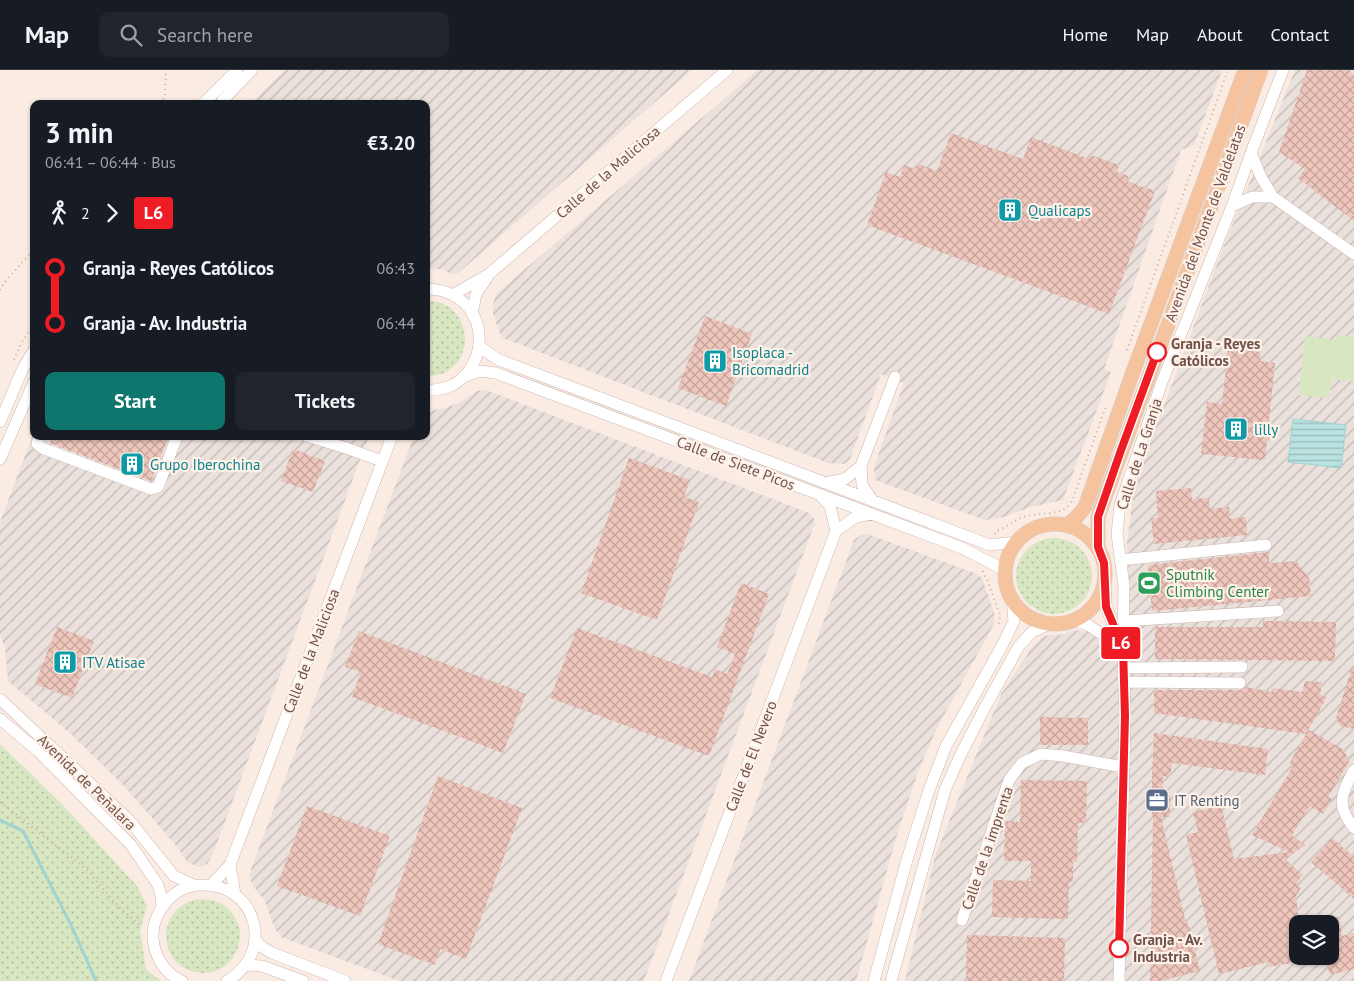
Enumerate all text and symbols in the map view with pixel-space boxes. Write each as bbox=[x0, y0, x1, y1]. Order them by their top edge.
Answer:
search box bbox=[99, 12, 449, 57]
text: Map bbox=[25, 19, 69, 50]
icon: search bbox=[117, 21, 145, 49]
text: Search here bbox=[157, 23, 253, 47]
text: Home bbox=[1062, 23, 1108, 46]
text: Map bbox=[1136, 23, 1169, 46]
text: About bbox=[1197, 23, 1243, 46]
text: Contact bbox=[1271, 23, 1329, 46]
text: 3 min bbox=[45, 114, 113, 151]
street label: Calle de la Maliciosa bbox=[552, 122, 664, 222]
street label: Avenida del Monte de Valdelatas bbox=[1160, 122, 1250, 324]
text: €3.20 bbox=[367, 131, 415, 155]
text: 06:41 – 06:44 · Bus bbox=[45, 152, 176, 172]
building icon: Qualicaps bbox=[997, 197, 1023, 223]
icon: walk bbox=[45, 199, 73, 227]
icon: forward bbox=[98, 199, 126, 227]
text: L6 bbox=[144, 201, 163, 224]
place label: Qualicaps bbox=[1028, 201, 1091, 220]
text: 2 bbox=[81, 203, 90, 223]
text: Granja - Reyes Católicos bbox=[83, 256, 274, 280]
text: 06:43 bbox=[377, 258, 415, 278]
text: Granja - Av. Industria bbox=[83, 311, 247, 335]
text: 06:44 bbox=[377, 313, 415, 333]
place label: Granja - Reyes Católicos bbox=[1171, 334, 1260, 370]
marker: Granja - Reyes Católicos bbox=[1147, 342, 1167, 362]
place label: Isoplaca - Bricomadrid bbox=[732, 343, 809, 379]
building icon: Isoplaca - Bricomadrid bbox=[702, 348, 728, 374]
button: Start bbox=[45, 372, 225, 430]
button: Tickets bbox=[235, 372, 415, 430]
street label: Calle de La Granja bbox=[1112, 396, 1166, 512]
building icon: lilly bbox=[1223, 416, 1249, 442]
place label: lilly bbox=[1254, 420, 1278, 439]
street label: Calle de Siete Picos bbox=[674, 432, 798, 494]
building icon: Grupo Iberochina bbox=[119, 451, 145, 477]
place label: Grupo Iberochina bbox=[150, 455, 260, 474]
place label: Sputnik Climbing Center bbox=[1166, 565, 1269, 601]
sports icon: Sputnik Climbing Center bbox=[1136, 570, 1162, 596]
street label: Calle de la Maliciosa bbox=[278, 586, 344, 716]
line badge: L6 bbox=[1098, 627, 1144, 659]
text: L6 bbox=[1111, 631, 1131, 654]
building icon: ITV Atisae bbox=[52, 649, 78, 675]
place label: ITV Atisae bbox=[82, 653, 145, 672]
street label: Calle de El Nevero bbox=[721, 698, 781, 814]
street label: Avenida de Peñalara bbox=[34, 730, 140, 834]
street label: Calle de la imprenta bbox=[957, 784, 1017, 912]
office icon: IT Renting bbox=[1144, 787, 1170, 813]
place label: IT Renting bbox=[1174, 791, 1240, 810]
map controls bbox=[1289, 915, 1339, 965]
button: layers bbox=[1289, 915, 1339, 965]
place label: Granja - Av. Industria bbox=[1133, 930, 1203, 966]
marker: Granja - Av. Industria bbox=[1109, 938, 1129, 958]

